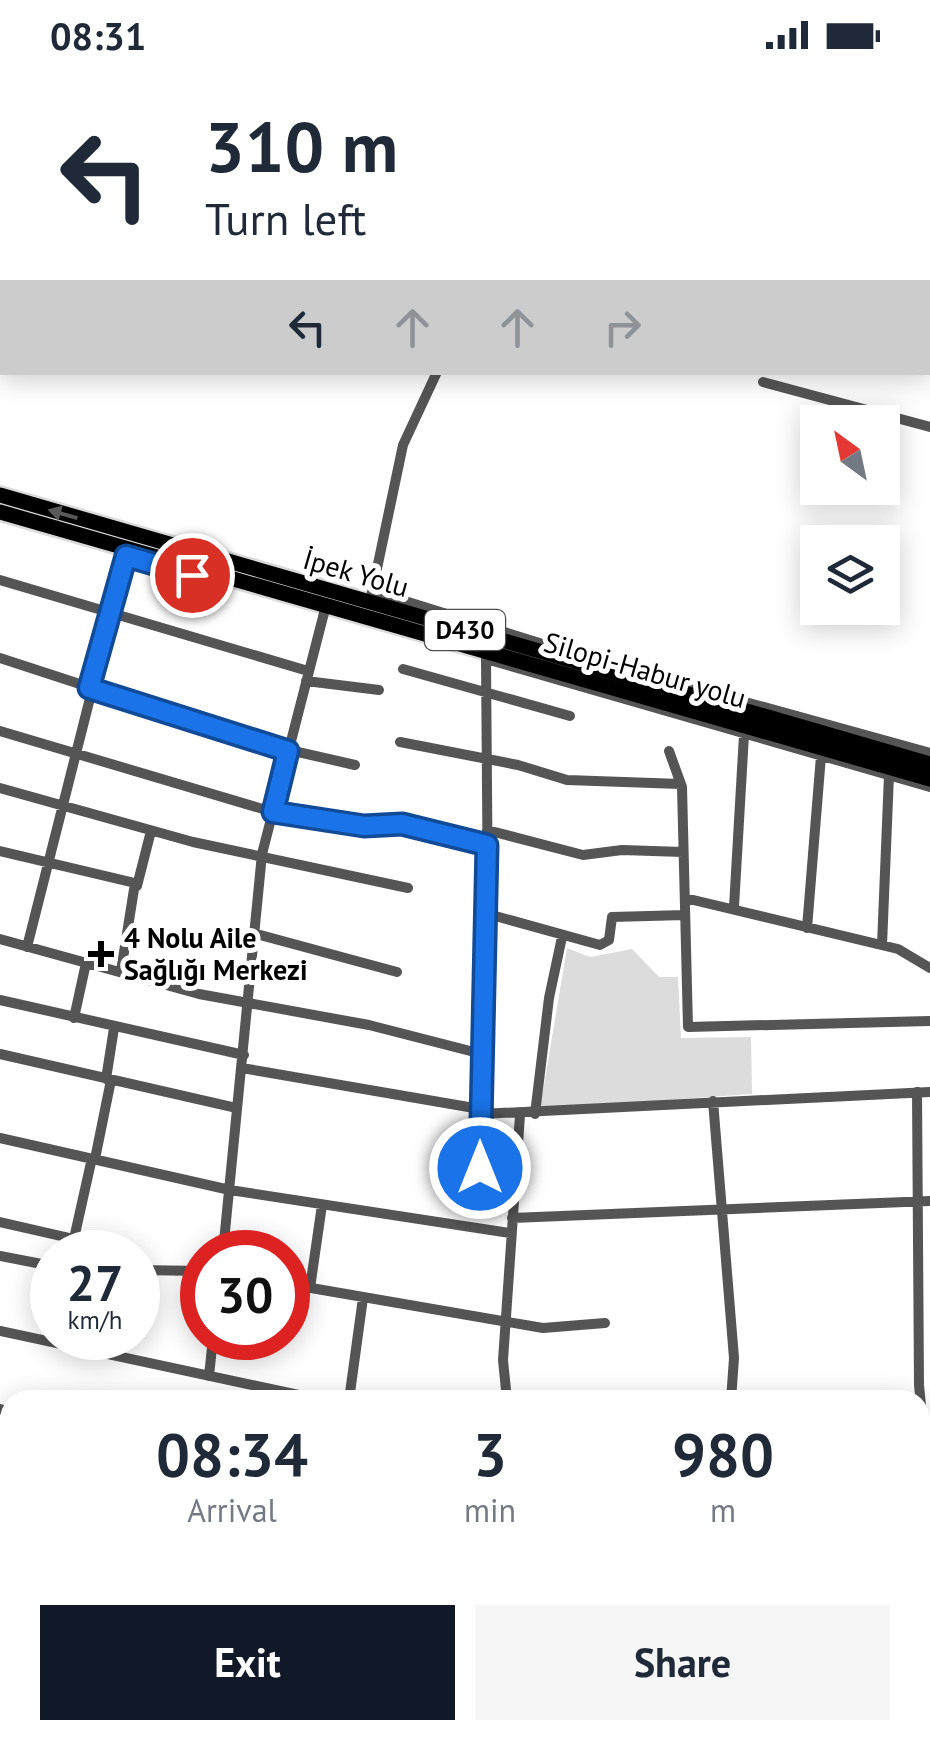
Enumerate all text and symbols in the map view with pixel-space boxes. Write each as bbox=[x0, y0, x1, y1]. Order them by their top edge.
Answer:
text: 08:31 bbox=[50, 11, 146, 60]
text: 310 m bbox=[205, 101, 398, 191]
icon: left bbox=[40, 110, 170, 240]
text: Turn left bbox=[205, 189, 366, 247]
icon: left bbox=[280, 300, 335, 355]
icon: ahead bbox=[385, 300, 440, 355]
icon: ahead bbox=[490, 300, 545, 355]
icon: right bbox=[595, 300, 650, 355]
north arrow bbox=[800, 405, 900, 505]
map controls bbox=[800, 405, 900, 625]
one-way arrow bbox=[47, 505, 78, 521]
button: layers bbox=[800, 525, 900, 625]
pin bbox=[150, 533, 235, 618]
street label: İpek Yolu bbox=[299, 540, 413, 605]
icon: arrive bbox=[165, 548, 220, 603]
road number: D430 bbox=[425, 610, 505, 650]
street label: Silopi-Habur yolu bbox=[540, 623, 751, 716]
place label: 4 Nolu Aile Sağlığı Merkezi bbox=[124, 919, 307, 988]
marker: 4 Nolu Aile Sağlığı Merkezi bbox=[88, 941, 114, 967]
position arrow bbox=[428, 1116, 532, 1220]
speed limit sign: 30 bbox=[180, 1230, 310, 1360]
text: 27 bbox=[67, 1250, 123, 1315]
text: km/h bbox=[68, 1304, 122, 1336]
text: 08:34 bbox=[156, 1415, 308, 1493]
text: 3 bbox=[473, 1415, 507, 1493]
text: 980 bbox=[672, 1415, 774, 1493]
text: Arrival bbox=[187, 1489, 277, 1531]
text: min bbox=[464, 1489, 516, 1531]
text: m bbox=[710, 1489, 736, 1531]
button: Exit bbox=[40, 1605, 455, 1720]
button: Share bbox=[475, 1605, 890, 1720]

